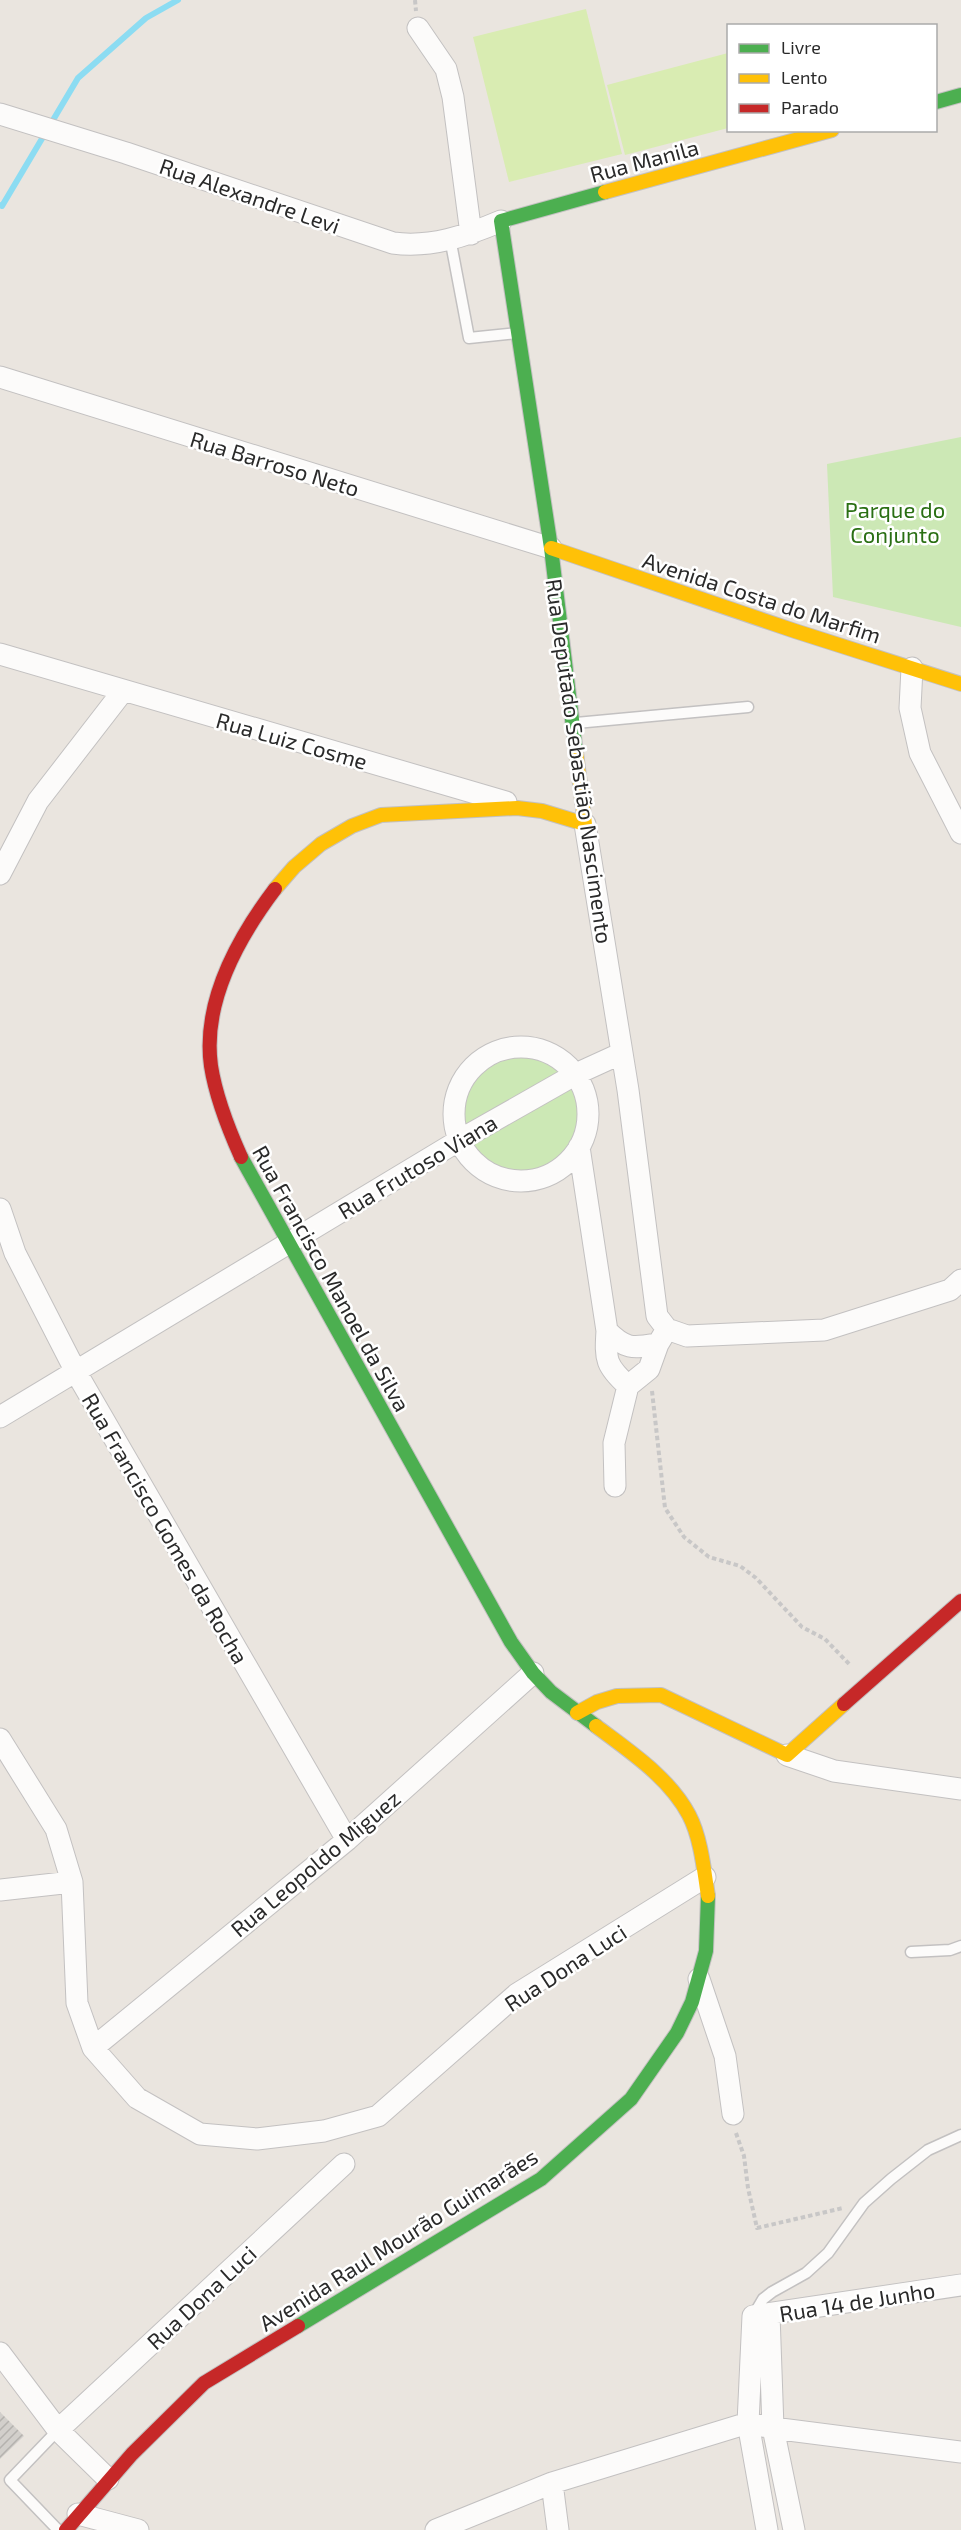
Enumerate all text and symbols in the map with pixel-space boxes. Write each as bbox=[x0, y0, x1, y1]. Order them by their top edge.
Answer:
legend bbox=[727, 24, 937, 132]
text: Livre bbox=[781, 36, 821, 58]
text: Lento bbox=[781, 66, 827, 88]
text: Parado bbox=[781, 96, 839, 118]
street label: Rua Manila bbox=[587, 133, 701, 187]
street label: Rua Alexandre Levi bbox=[156, 152, 344, 238]
street label: Rua Barroso Neto bbox=[187, 425, 363, 501]
park label: Parque do Conjunto bbox=[845, 496, 945, 548]
street label: Avenida Costa do Marfim bbox=[640, 546, 884, 648]
street label: Rua Deputado Sebastião Nascimento bbox=[541, 577, 619, 945]
street label: Rua Luiz Cosme bbox=[214, 706, 370, 774]
street label: Rua Frutoso Viana bbox=[333, 1108, 501, 1224]
street label: Rua Francisco Manoel da Silva bbox=[248, 1140, 416, 1416]
street label: Rua Francisco Gomes da Rocha bbox=[78, 1388, 254, 1668]
street label: Rua Leopoldo Miguez bbox=[225, 1785, 405, 1941]
street label: Rua Dona Luci bbox=[499, 1918, 631, 2016]
street label: Avenida Raul Mourão Guimarães bbox=[254, 2142, 542, 2336]
street label: Rua Dona Luci bbox=[141, 2240, 261, 2354]
street label: Rua 14 de Junho bbox=[777, 2276, 937, 2326]

